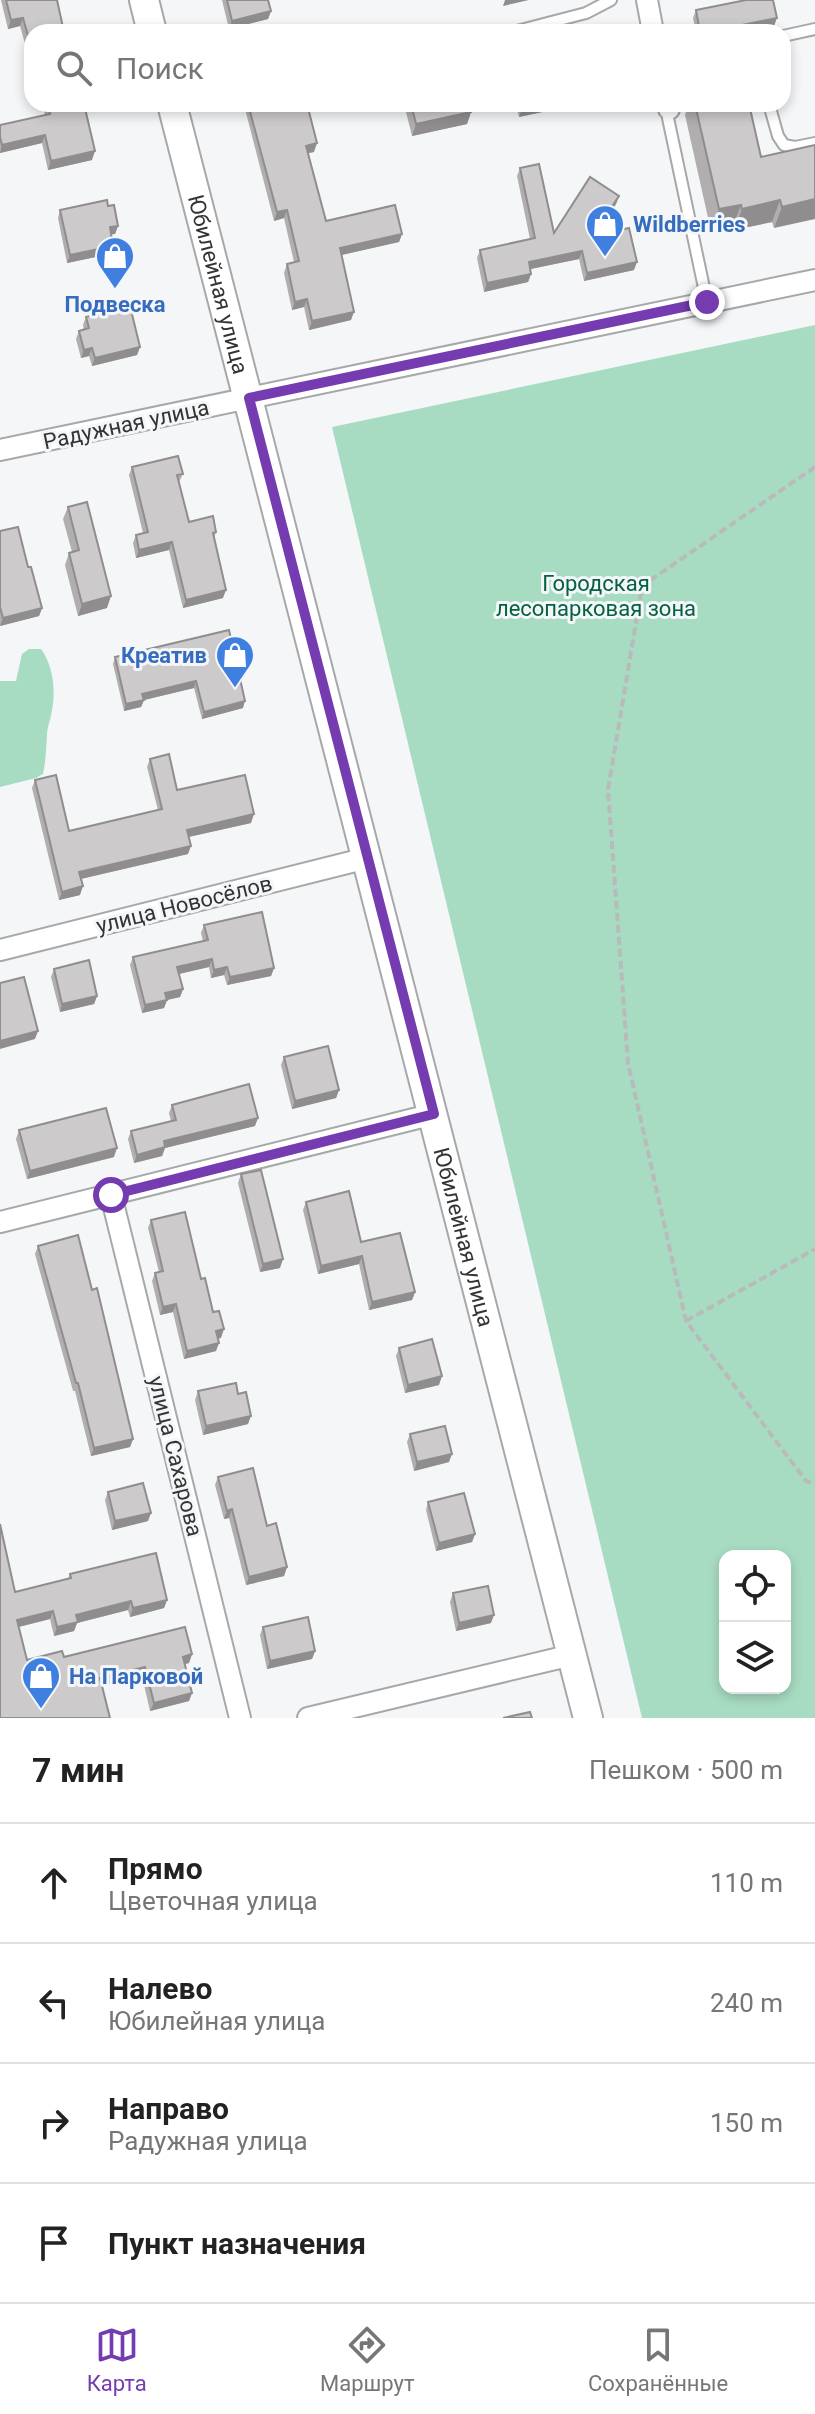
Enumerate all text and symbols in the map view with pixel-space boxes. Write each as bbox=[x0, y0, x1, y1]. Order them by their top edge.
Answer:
search box bbox=[24, 24, 791, 112]
icon: search bbox=[52, 46, 96, 90]
text: Поиск bbox=[116, 51, 204, 86]
street label: Юбилейная улица bbox=[183, 192, 253, 376]
shop icon: Wildberries bbox=[584, 203, 626, 258]
place label: Wildberries bbox=[633, 212, 746, 237]
shop icon: Подвеска bbox=[94, 235, 136, 290]
route end bbox=[689, 284, 725, 320]
place label: Подвеска bbox=[65, 292, 166, 317]
street label: Радужная улица bbox=[41, 395, 211, 454]
park label: Городская лесопарковая зона bbox=[496, 571, 696, 621]
shop icon: Креатив bbox=[214, 634, 256, 689]
place label: Креатив bbox=[121, 643, 207, 668]
street label: улица Новосёлов bbox=[94, 871, 275, 938]
street label: Юбилейная улица bbox=[428, 1145, 499, 1329]
route start bbox=[93, 1177, 129, 1213]
street label: улица Сахарова bbox=[143, 1373, 208, 1539]
map controls bbox=[719, 1550, 791, 1694]
button: locate bbox=[719, 1550, 791, 1622]
button: layers bbox=[719, 1622, 791, 1694]
shop icon: На Парковой bbox=[20, 1655, 62, 1710]
place label: На Парковой bbox=[69, 1664, 203, 1689]
text: 7 мин bbox=[32, 1750, 124, 1790]
text: Пешком · 500 m bbox=[589, 1755, 783, 1785]
text: Прямо bbox=[108, 1851, 203, 1886]
icon: ahead bbox=[32, 1861, 76, 1905]
text: 110 m bbox=[710, 1868, 783, 1898]
text: Цветочная улица bbox=[108, 1886, 318, 1916]
text: Налево bbox=[108, 1971, 212, 2006]
icon: left bbox=[32, 1981, 76, 2025]
text: 240 m bbox=[710, 1988, 783, 2018]
text: Юбилейная улица bbox=[108, 2006, 325, 2036]
text: Направо bbox=[108, 2091, 229, 2126]
icon: right bbox=[32, 2101, 76, 2145]
text: 150 m bbox=[710, 2108, 783, 2138]
text: Радужная улица bbox=[108, 2126, 308, 2156]
icon: arrive bbox=[32, 2221, 76, 2265]
text: Пункт назначения bbox=[108, 2226, 366, 2261]
tab: Карта bbox=[87, 2323, 147, 2396]
tab: Маршрут bbox=[320, 2323, 415, 2396]
tab: Сохранённые bbox=[588, 2323, 728, 2396]

